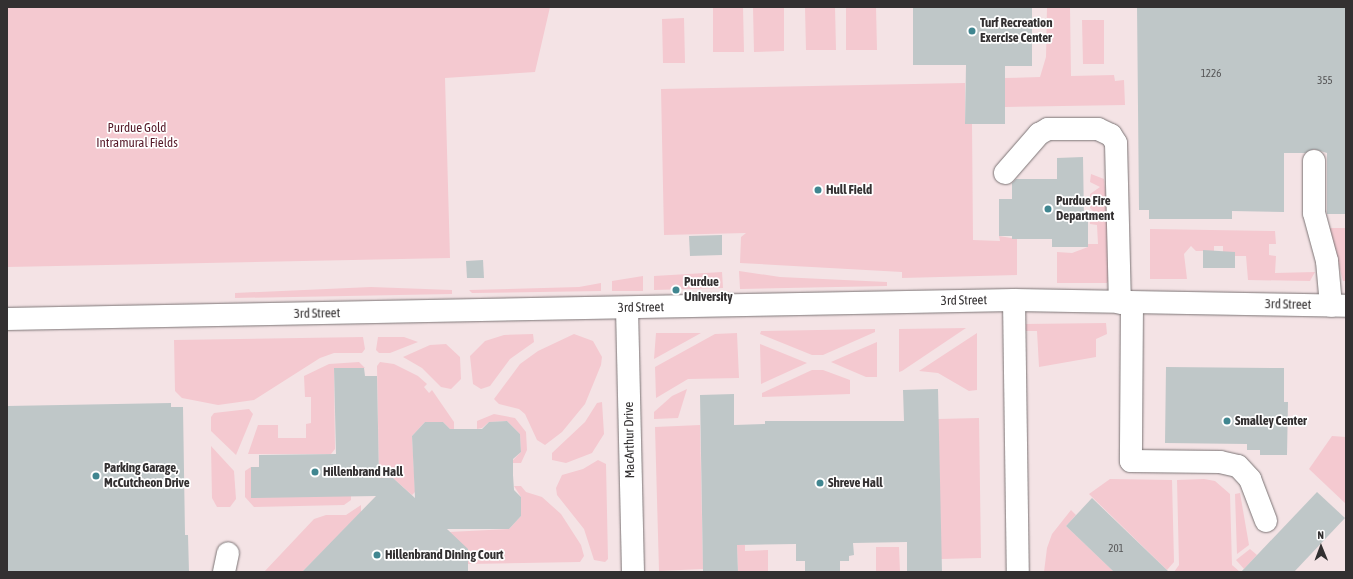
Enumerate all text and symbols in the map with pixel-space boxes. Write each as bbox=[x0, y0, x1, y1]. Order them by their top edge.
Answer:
place label: Turf Recreation Exercise Center bbox=[980, 16, 1052, 47]
marker: Turf Recreation Exercise Center bbox=[967, 26, 977, 36]
house number: 1226 bbox=[1201, 66, 1221, 80]
house number: 355 bbox=[1317, 73, 1333, 87]
park label: Purdue Gold Intramural Fields bbox=[96, 121, 178, 152]
place label: Hull Field bbox=[826, 182, 872, 198]
marker: Hull Field bbox=[813, 185, 823, 195]
place label: Purdue Fire Department bbox=[1056, 194, 1114, 225]
marker: Purdue Fire Department bbox=[1043, 204, 1053, 214]
place label: Purdue University bbox=[684, 275, 733, 306]
marker: Purdue University bbox=[671, 285, 681, 295]
street label: 3rd Street bbox=[941, 293, 987, 309]
street label: 3rd Street bbox=[1265, 297, 1311, 313]
street label: 3rd Street bbox=[618, 300, 664, 316]
street label: 3rd Street bbox=[294, 306, 340, 322]
street label: MacArthur Drive bbox=[622, 401, 638, 479]
place label: Smalley Center bbox=[1235, 413, 1307, 429]
marker: Smalley Center bbox=[1222, 416, 1232, 426]
place label: Parking Garage, McCutcheon Drive bbox=[104, 461, 190, 492]
place label: Hillenbrand Hall bbox=[323, 464, 403, 480]
marker: Hillenbrand Hall bbox=[310, 467, 320, 477]
marker: Parking Garage, McCutcheon Drive bbox=[91, 471, 101, 481]
place label: Shreve Hall bbox=[828, 475, 883, 491]
marker: Shreve Hall bbox=[815, 478, 825, 488]
north arrow bbox=[1301, 527, 1341, 567]
text: N bbox=[1317, 529, 1324, 541]
house number: 201 bbox=[1108, 541, 1124, 555]
place label: Hillenbrand Dining Court bbox=[385, 547, 503, 563]
marker: Hillenbrand Dining Court bbox=[372, 550, 382, 560]

